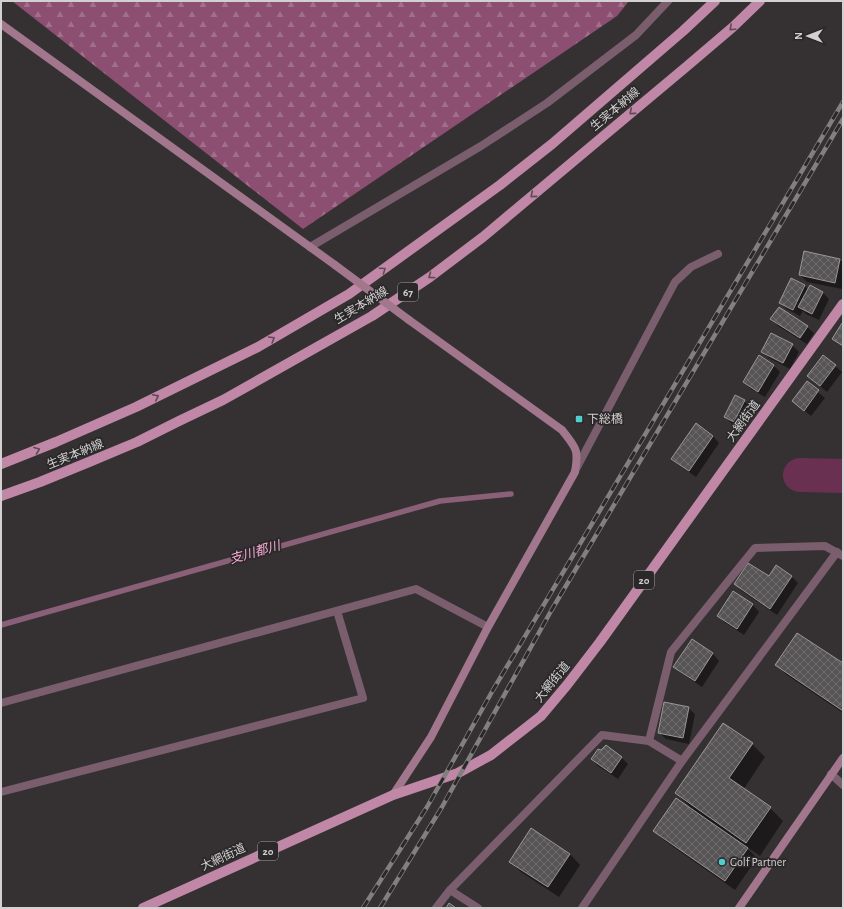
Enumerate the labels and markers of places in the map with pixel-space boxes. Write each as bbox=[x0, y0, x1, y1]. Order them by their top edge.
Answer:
place label: 下総橋 bbox=[587, 412, 623, 425]
marker: 下総橋 bbox=[574, 414, 584, 424]
place label: Golf Partner bbox=[730, 856, 786, 868]
marker: Golf Partner bbox=[717, 857, 727, 867]

